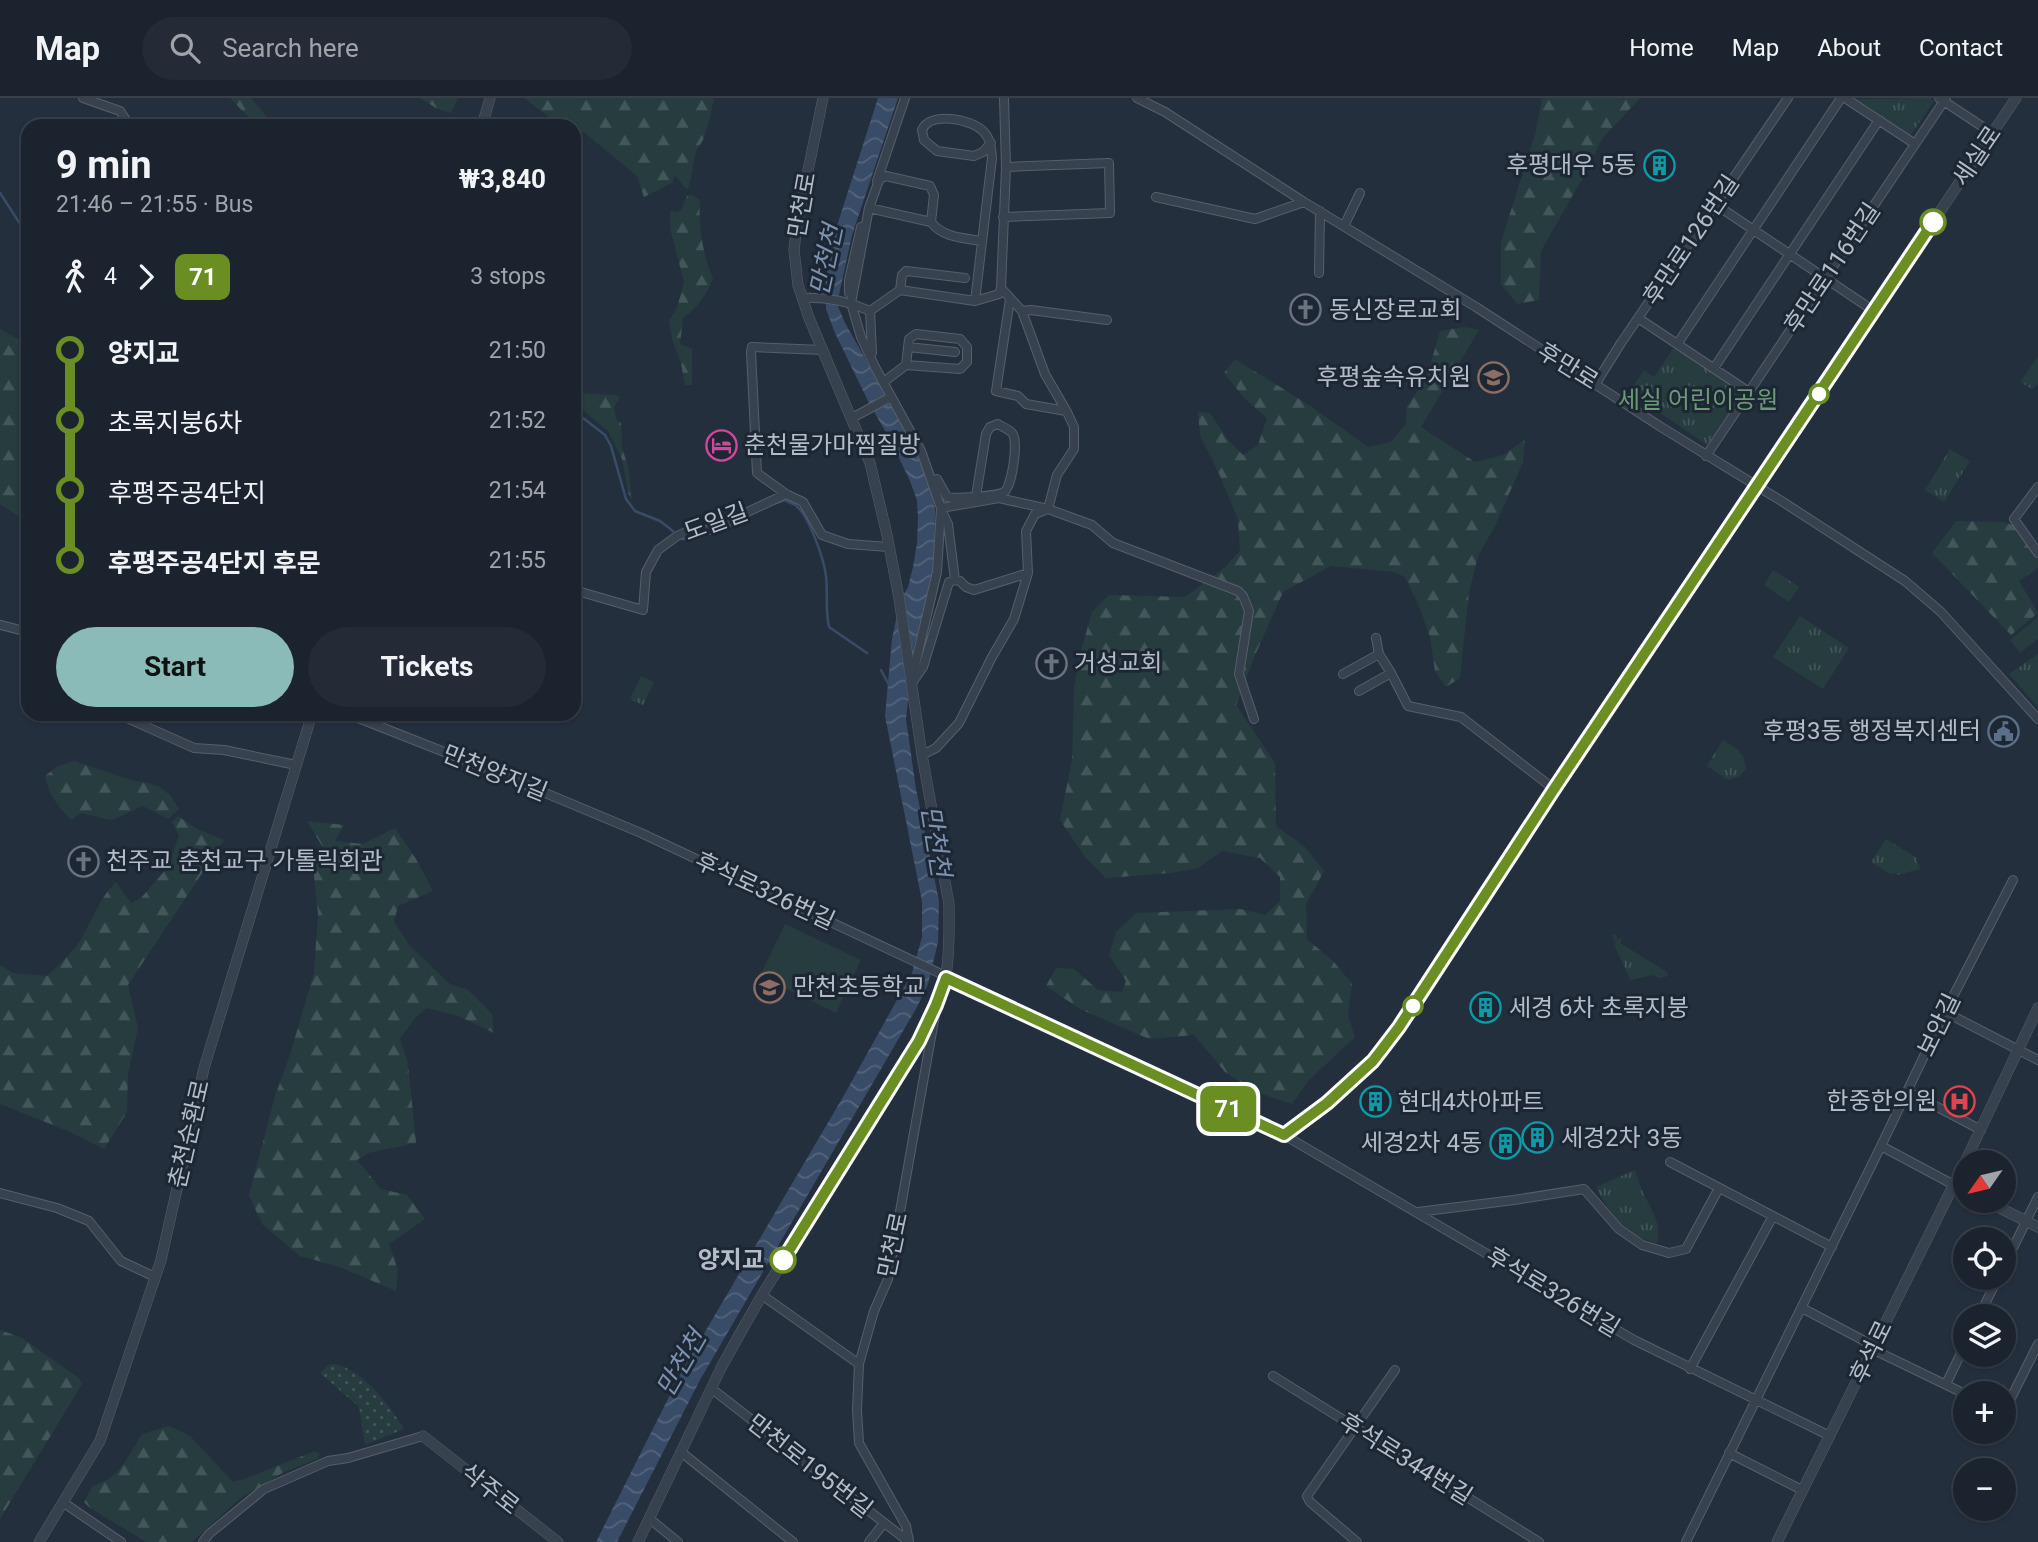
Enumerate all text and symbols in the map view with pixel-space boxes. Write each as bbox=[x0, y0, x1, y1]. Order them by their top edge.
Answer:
search box bbox=[142, 17, 632, 80]
text: Map bbox=[35, 29, 100, 68]
icon: search bbox=[166, 29, 204, 67]
text: Search here bbox=[222, 33, 359, 63]
text: Home bbox=[1629, 34, 1694, 62]
text: Map bbox=[1732, 34, 1779, 62]
text: About bbox=[1817, 34, 1881, 62]
text: Contact bbox=[1919, 34, 2003, 62]
street label: 세실로 bbox=[1947, 121, 2007, 191]
text: 9 min bbox=[56, 143, 152, 187]
building icon: 후평대우 5동 bbox=[1642, 148, 1676, 182]
place label: 후평대우 5동 bbox=[1506, 151, 1636, 179]
text: ₩3,840 bbox=[459, 164, 546, 194]
street label: 만천로 bbox=[782, 170, 822, 240]
street label: 후만로126번길 bbox=[1637, 170, 1745, 310]
text: 21:46 – 21:55 · Bus bbox=[56, 191, 253, 218]
street label: 후만로116번길 bbox=[1778, 198, 1886, 338]
unlabelled marker bbox=[1920, 209, 1946, 235]
water label: 만천천 bbox=[804, 219, 849, 298]
icon: walk bbox=[56, 258, 94, 296]
icon: forward bbox=[127, 258, 165, 296]
text: 4 bbox=[104, 263, 117, 290]
text: 71 bbox=[189, 263, 216, 291]
text: 3 stops bbox=[470, 263, 546, 290]
church icon: 동신장로교회 bbox=[1289, 293, 1323, 327]
place label: 동신장로교회 bbox=[1329, 296, 1461, 324]
text: 21:50 bbox=[489, 337, 546, 364]
street label: 후만로 bbox=[1532, 337, 1604, 395]
text: 양지교 bbox=[108, 338, 180, 368]
school or university icon: 후평숲속유치원 bbox=[1477, 360, 1511, 394]
place label: 후평숲속유치원 bbox=[1316, 363, 1471, 391]
unlabelled marker bbox=[1809, 384, 1829, 404]
park label: 세실 어린이공원 bbox=[1618, 386, 1778, 414]
text: 21:52 bbox=[489, 407, 546, 434]
text: 초록지붕6차 bbox=[108, 408, 242, 438]
hotel icon: 춘천물가마찜질방 bbox=[704, 428, 738, 462]
place label: 춘천물가마찜질방 bbox=[744, 431, 921, 459]
text: 21:54 bbox=[489, 477, 546, 504]
text: 후평주공4단지 bbox=[108, 478, 266, 508]
street label: 도일길 bbox=[680, 498, 752, 546]
text: 21:55 bbox=[489, 547, 546, 574]
text: 후평주공4단지 후문 bbox=[108, 548, 321, 578]
button: Start bbox=[56, 627, 294, 707]
button: Tickets bbox=[308, 627, 546, 707]
church icon: 거성교회 bbox=[1034, 646, 1068, 680]
place label: 거성교회 bbox=[1074, 649, 1162, 677]
public building icon: 후평3동 행정복지센터 bbox=[1987, 714, 2021, 748]
place label: 후평3동 행정복지센터 bbox=[1763, 717, 1981, 745]
street label: 만천양지길 bbox=[439, 739, 551, 807]
water label: 만천천 bbox=[916, 803, 957, 882]
church icon: 천주교 춘천교구 가톨릭회관 bbox=[66, 844, 100, 878]
street label: 후석로326번길 bbox=[691, 846, 839, 936]
place label: 천주교 춘천교구 가톨릭회관 bbox=[106, 847, 383, 875]
school or university icon: 만천초등학교 bbox=[753, 970, 787, 1004]
place label: 만천초등학교 bbox=[793, 973, 925, 1001]
street label: 보안길 bbox=[1912, 989, 1966, 1061]
building icon: 세경 6차 초록지붕 bbox=[1469, 991, 1503, 1025]
place label: 세경 6차 초록지붕 bbox=[1509, 994, 1689, 1022]
unlabelled marker bbox=[1403, 996, 1423, 1016]
street label: 춘천순환로 bbox=[163, 1077, 215, 1191]
hospital icon: 한중한의원 bbox=[1943, 1084, 1977, 1118]
building icon: 현대4차아파트 bbox=[1358, 1085, 1392, 1119]
line badge: 71 bbox=[1196, 1086, 1260, 1132]
place label: 한중한의원 bbox=[1827, 1087, 1937, 1115]
place label: 현대4차아파트 bbox=[1398, 1088, 1544, 1116]
text: 71 bbox=[1214, 1095, 1242, 1123]
building icon: 세경2차 3동 bbox=[1521, 1121, 1555, 1155]
place label: 세경2차 3동 bbox=[1561, 1124, 1682, 1152]
building icon: 세경2차 4동 bbox=[1488, 1126, 1522, 1160]
place label: 세경2차 4동 bbox=[1361, 1129, 1482, 1157]
north arrow bbox=[1953, 1150, 2016, 1213]
map controls bbox=[1953, 1150, 2016, 1521]
street label: 만천로 bbox=[872, 1210, 914, 1280]
button: locate bbox=[1953, 1227, 2016, 1290]
street label: 후석로326번길 bbox=[1481, 1241, 1625, 1343]
place label: 양지교 bbox=[698, 1246, 764, 1274]
marker: 양지교 bbox=[770, 1247, 796, 1273]
button: layers bbox=[1953, 1304, 2016, 1367]
street label: 후석로 bbox=[1844, 1316, 1898, 1388]
water label: 만천천 bbox=[650, 1322, 713, 1402]
button: + bbox=[1953, 1381, 2016, 1444]
street label: 후석로344번길 bbox=[1335, 1407, 1477, 1511]
street label: 만천로195번길 bbox=[742, 1409, 878, 1523]
street label: 삭주로 bbox=[455, 1458, 525, 1520]
button: − bbox=[1953, 1458, 2016, 1521]

